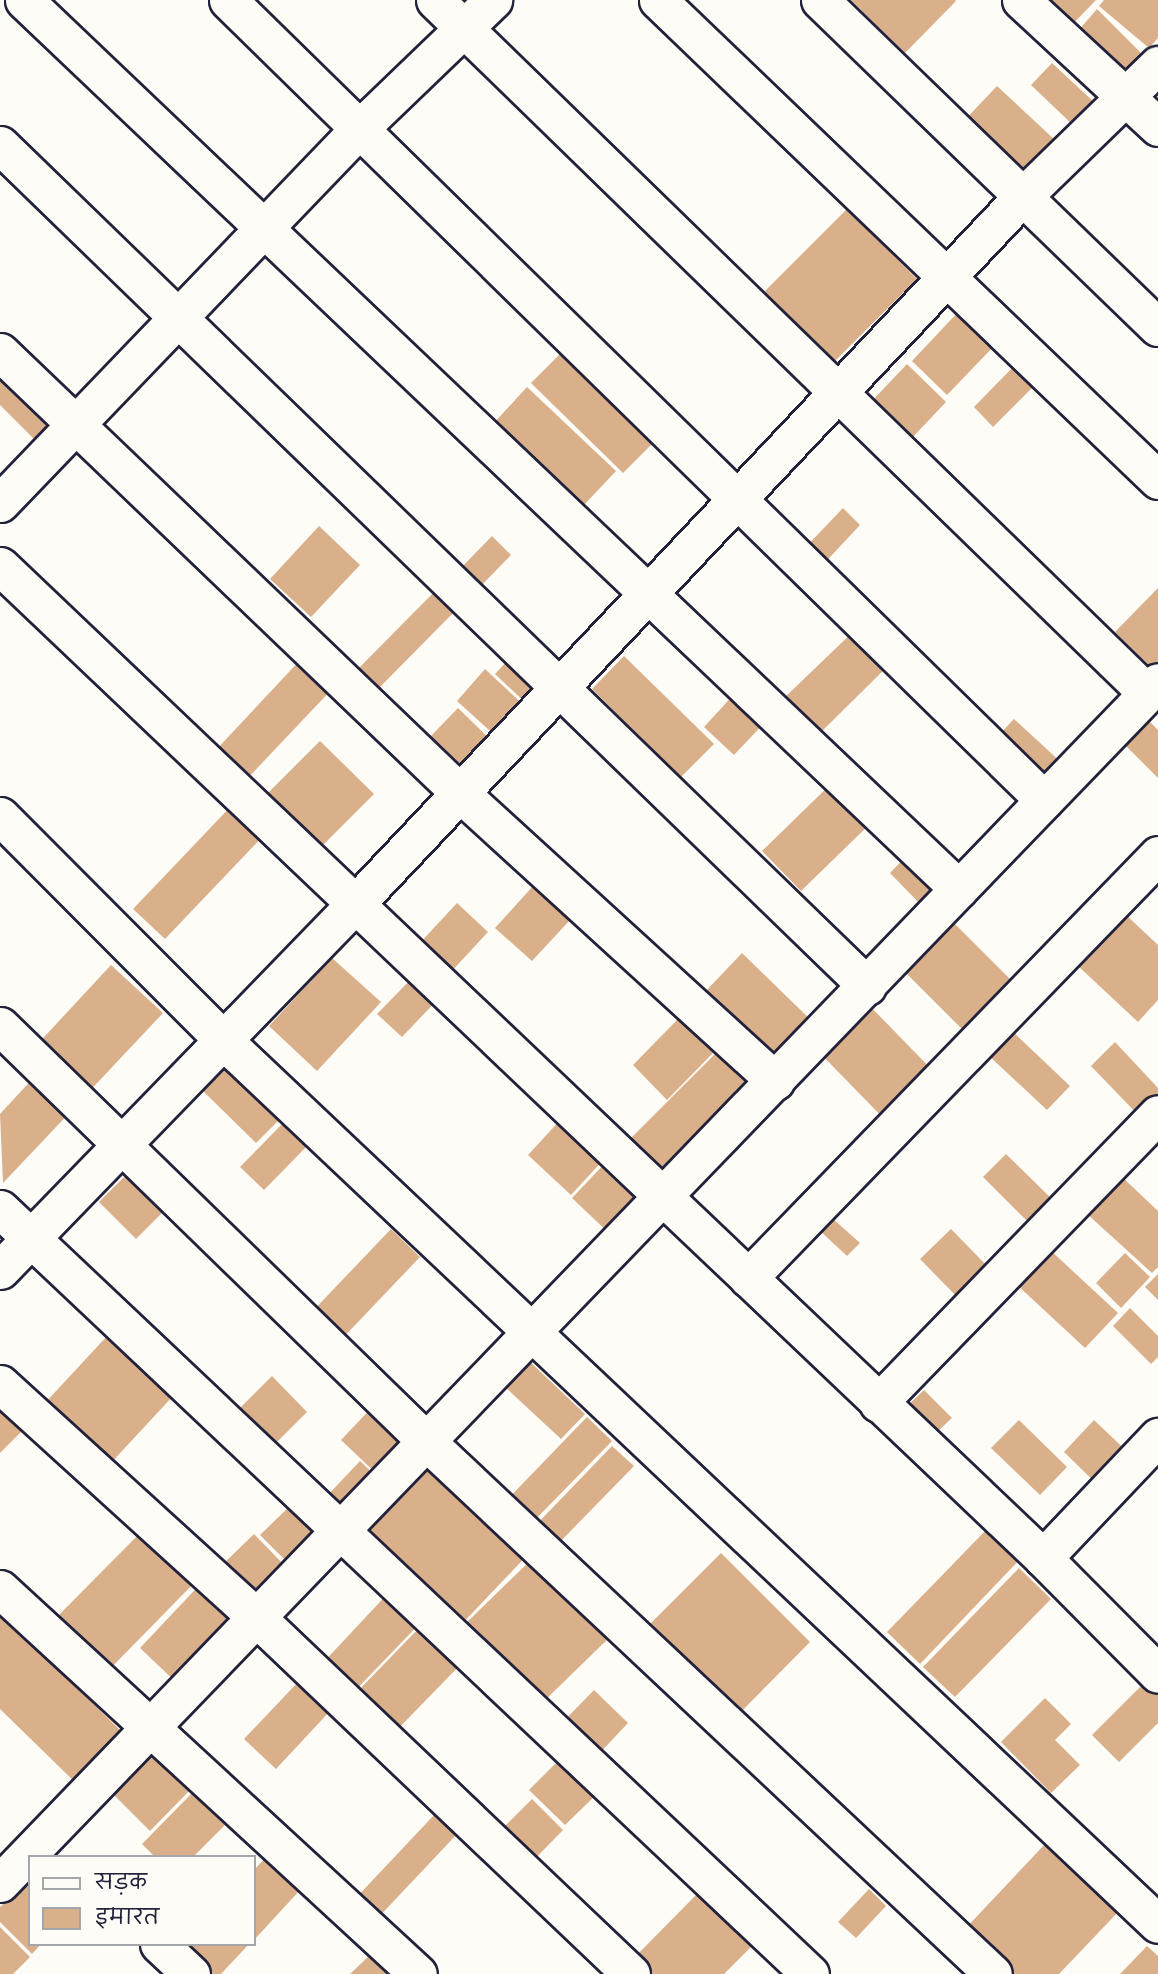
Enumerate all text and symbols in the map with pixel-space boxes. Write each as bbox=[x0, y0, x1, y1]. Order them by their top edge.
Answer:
legend bbox=[28, 1855, 256, 1946]
text: सड़क bbox=[95, 1869, 147, 1897]
text: इमारत bbox=[95, 1904, 159, 1932]

